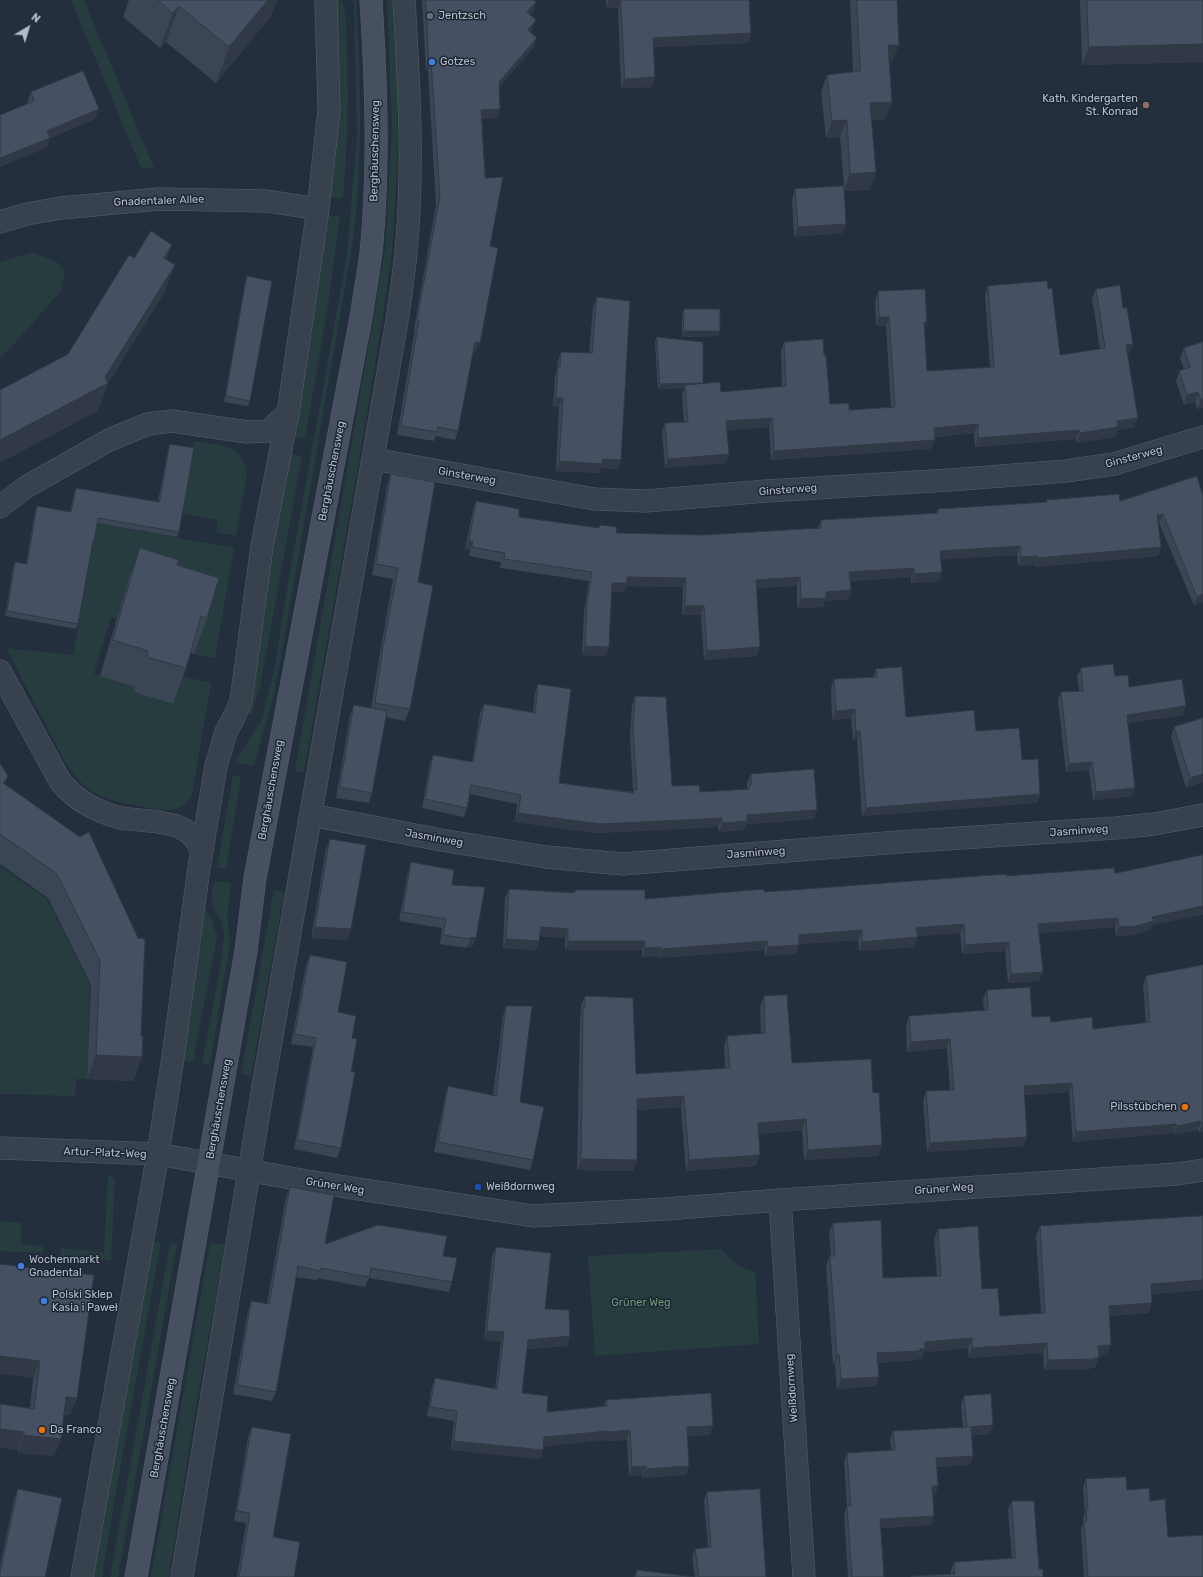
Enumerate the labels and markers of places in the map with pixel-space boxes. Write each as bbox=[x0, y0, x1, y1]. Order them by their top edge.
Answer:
place label: Jentzsch bbox=[438, 9, 486, 23]
marker: Jentzsch bbox=[425, 11, 435, 21]
place label: Gotzes bbox=[440, 55, 475, 69]
marker: Gotzes bbox=[427, 57, 437, 67]
place label: Kath. Kindergarten St. Konrad bbox=[1042, 92, 1138, 118]
marker: Kath. Kindergarten St. Konrad bbox=[1141, 100, 1151, 110]
place label: Pilsstübchen bbox=[1110, 1100, 1177, 1114]
marker: Pilsstübchen bbox=[1180, 1102, 1190, 1112]
place label: Weißdornweg bbox=[486, 1180, 555, 1194]
marker: Weißdornweg bbox=[473, 1182, 483, 1192]
place label: Wochenmarkt Gnadental bbox=[29, 1253, 100, 1279]
marker: Wochenmarkt Gnadental bbox=[16, 1261, 26, 1271]
place label: Polski Sklep Kasia i Paweł bbox=[52, 1288, 118, 1314]
marker: Polski Sklep Kasia i Paweł bbox=[39, 1296, 49, 1306]
place label: Da Franco bbox=[50, 1423, 102, 1437]
marker: Da Franco bbox=[37, 1425, 47, 1435]

